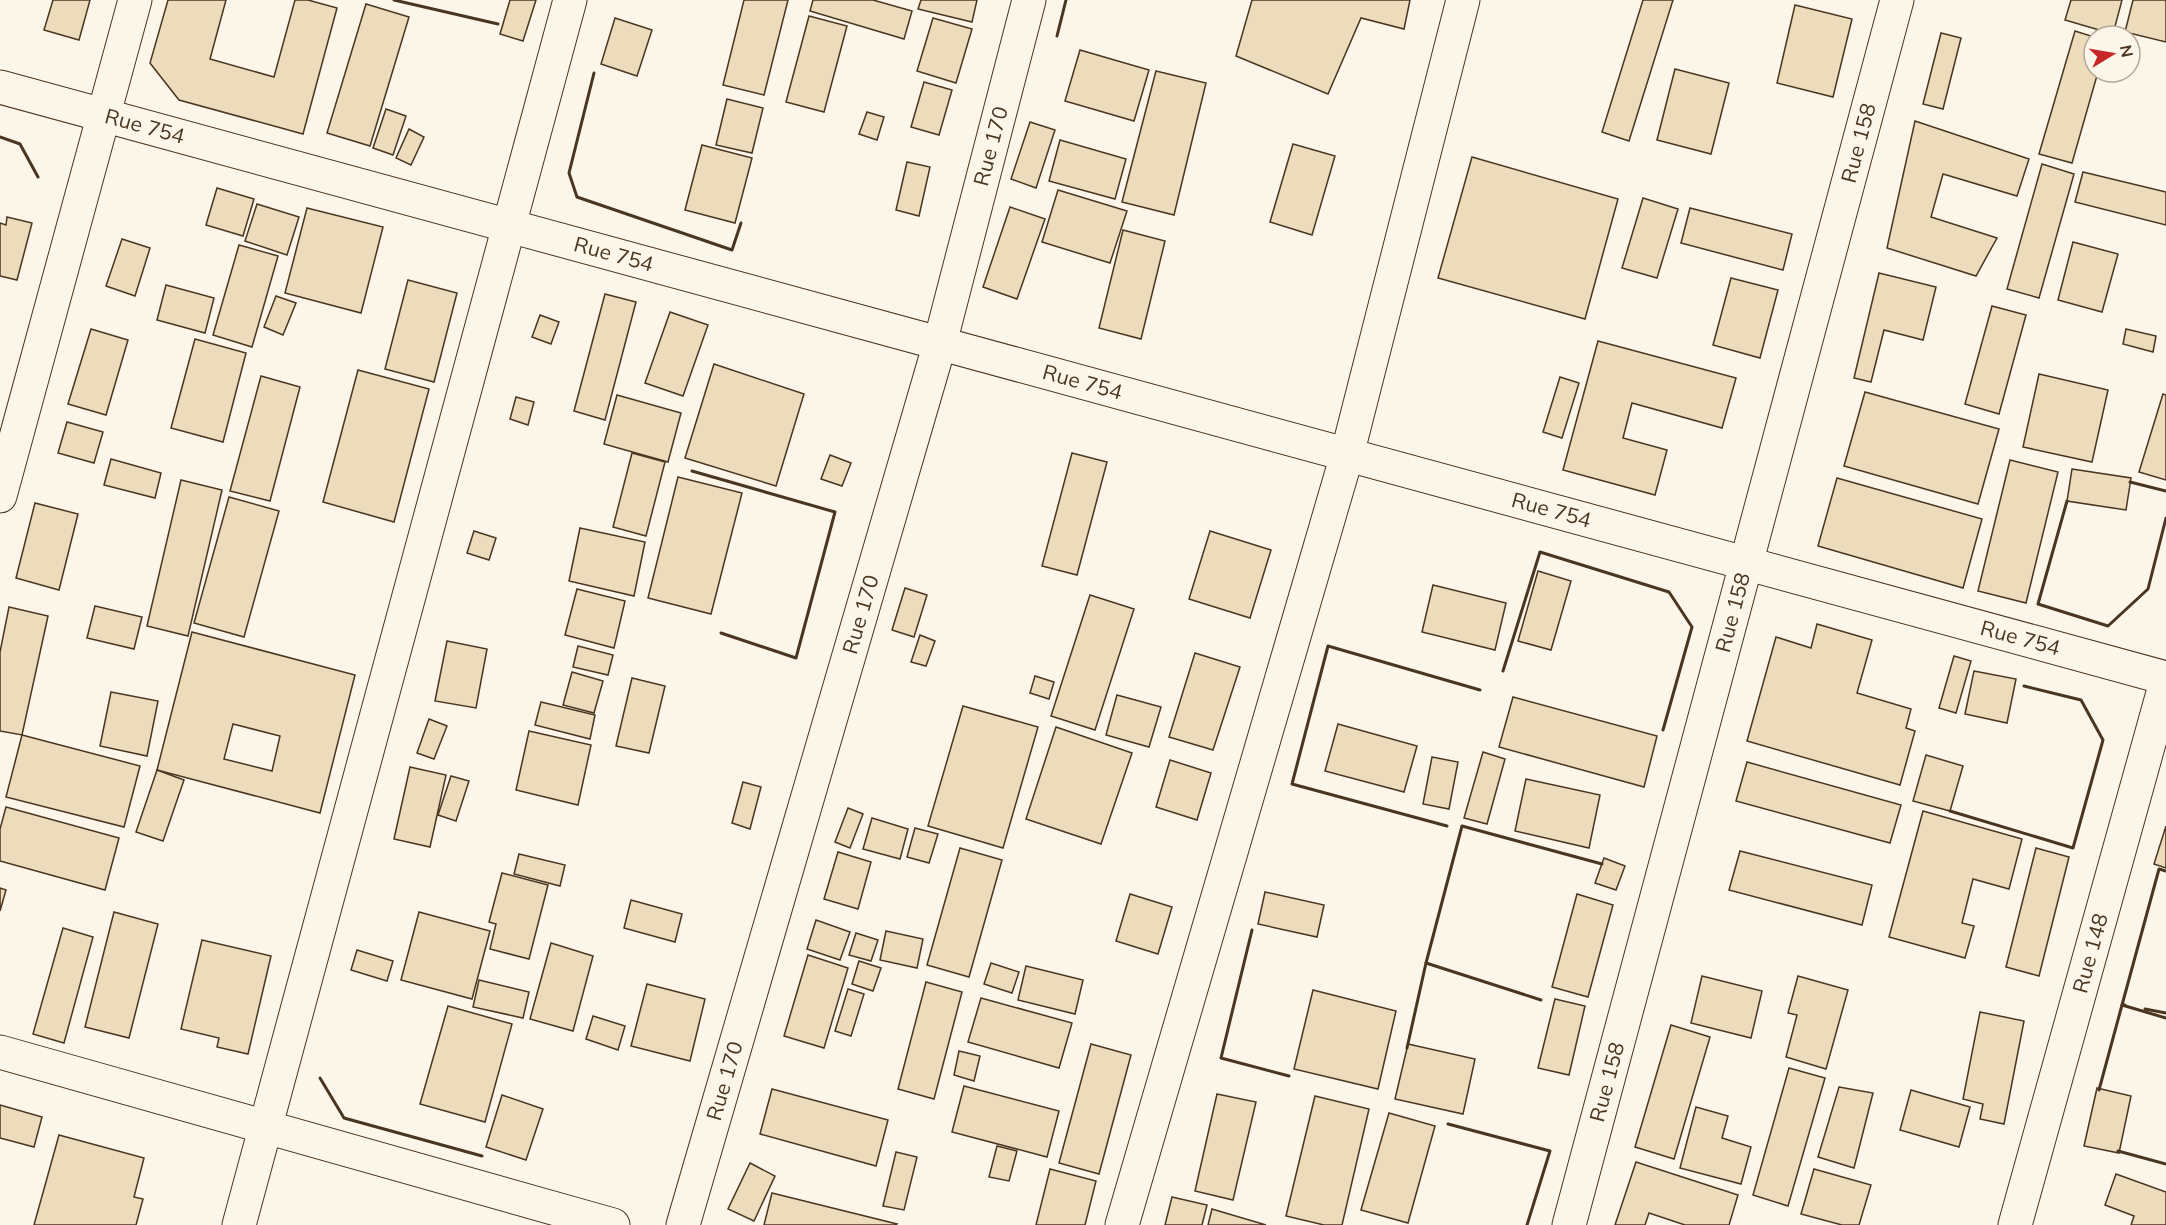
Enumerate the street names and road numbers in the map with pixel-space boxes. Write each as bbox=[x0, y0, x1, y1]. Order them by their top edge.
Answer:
street label: Rue 158 bbox=[1835, 100, 1881, 186]
street label: Rue 754 bbox=[102, 102, 188, 149]
street label: Rue 170 bbox=[967, 103, 1013, 189]
street label: Rue 754 bbox=[571, 230, 657, 277]
street label: Rue 754 bbox=[1040, 358, 1126, 405]
street label: Rue 754 bbox=[1509, 486, 1595, 533]
street label: Rue 158 bbox=[1709, 570, 1755, 655]
street label: Rue 170 bbox=[836, 571, 884, 657]
street label: Rue 754 bbox=[1978, 614, 2063, 661]
street label: Rue 148 bbox=[2066, 910, 2113, 996]
street label: Rue 170 bbox=[700, 1038, 748, 1123]
street label: Rue 158 bbox=[1583, 1039, 1629, 1124]

